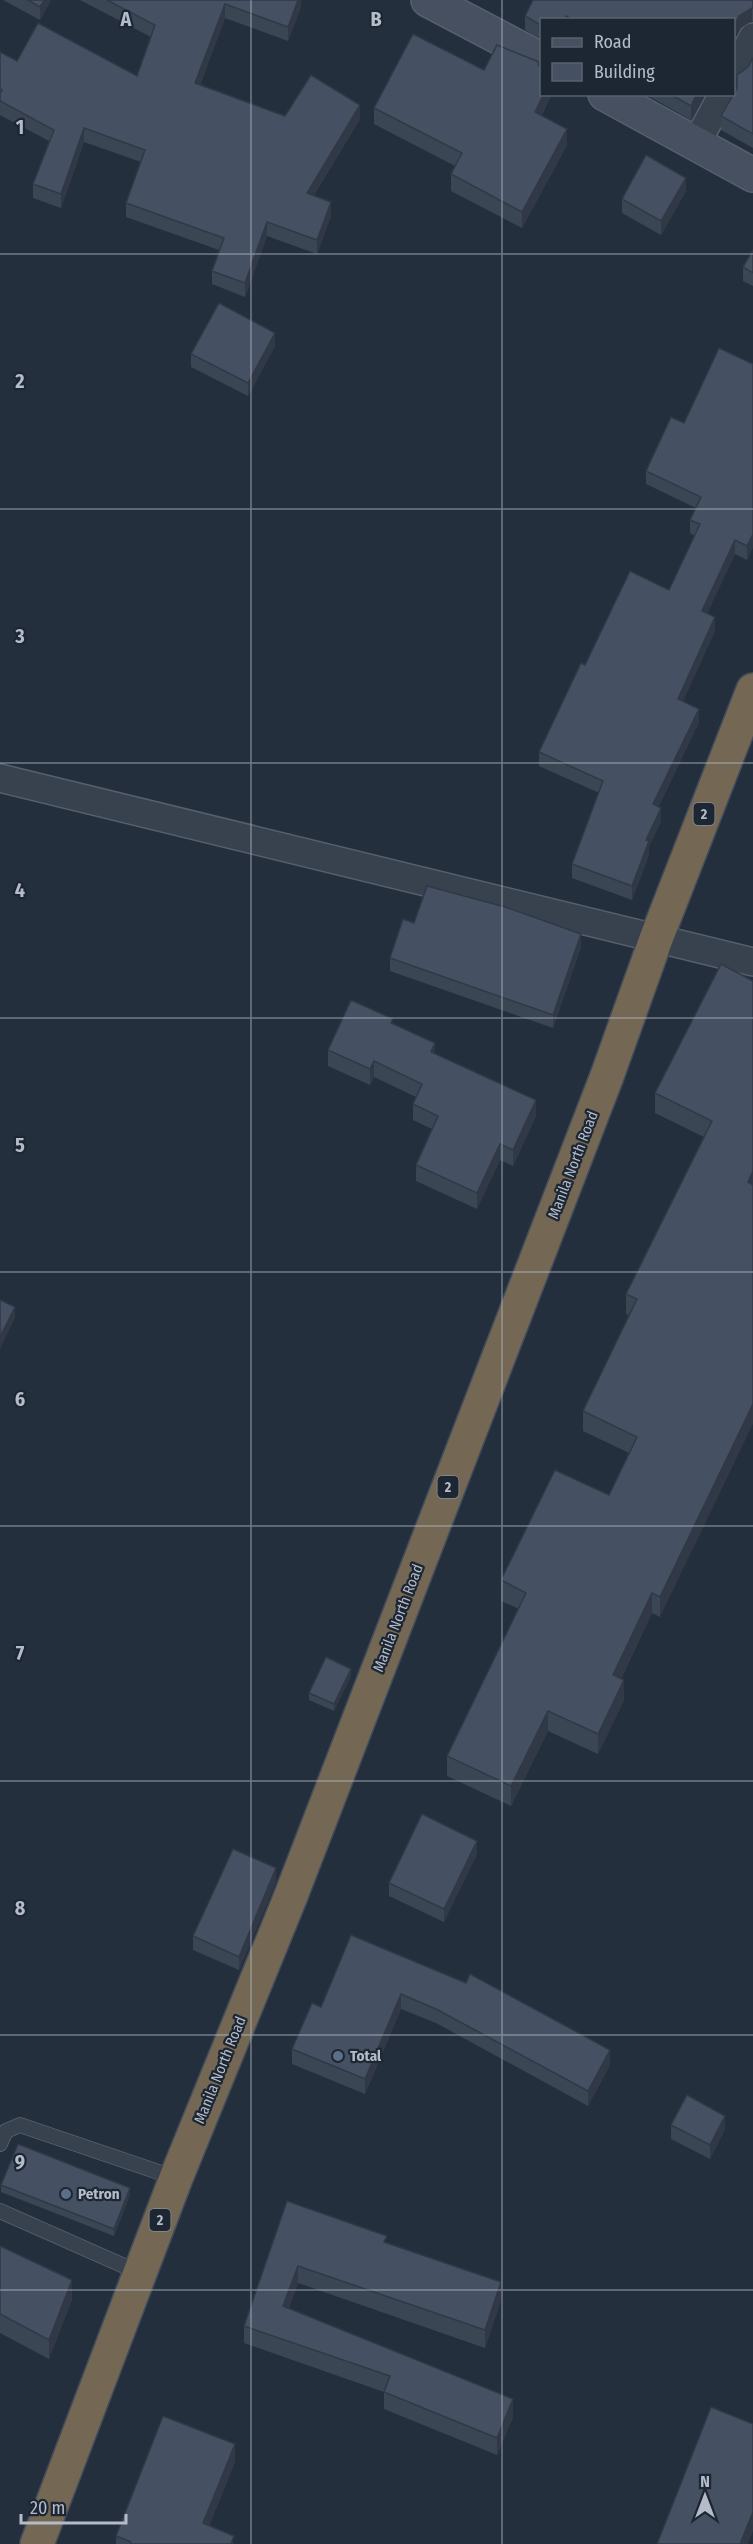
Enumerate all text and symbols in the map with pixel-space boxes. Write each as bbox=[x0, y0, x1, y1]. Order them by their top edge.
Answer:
text: A bbox=[120, 7, 133, 31]
text: B bbox=[370, 7, 382, 31]
legend bbox=[540, 18, 735, 96]
text: Road bbox=[594, 31, 631, 53]
text: Building bbox=[594, 61, 655, 83]
text: 1 bbox=[16, 115, 24, 139]
text: 2 bbox=[14, 369, 25, 393]
text: 3 bbox=[14, 624, 25, 648]
road number: 2 bbox=[694, 803, 714, 825]
text: 4 bbox=[15, 878, 25, 902]
street label: Manila North Road bbox=[544, 1109, 602, 1221]
text: 5 bbox=[15, 1133, 25, 1157]
text: 6 bbox=[15, 1387, 25, 1411]
road number: 2 bbox=[438, 1476, 458, 1498]
street label: Manila North Road bbox=[369, 1562, 427, 1674]
text: 7 bbox=[16, 1641, 25, 1665]
text: 8 bbox=[15, 1896, 26, 1920]
street label: Manila North Road bbox=[190, 2014, 250, 2126]
place label: Total bbox=[350, 2047, 382, 2065]
marker: Total bbox=[331, 2049, 345, 2063]
text: 9 bbox=[15, 2150, 25, 2174]
place label: Petron bbox=[78, 2185, 120, 2203]
marker: Petron bbox=[59, 2187, 73, 2201]
road number: 2 bbox=[150, 2209, 170, 2231]
north arrow bbox=[675, 2466, 735, 2526]
text: N bbox=[700, 2472, 710, 2491]
scale bar bbox=[21, 2487, 126, 2525]
text: 20 m bbox=[30, 2497, 65, 2519]

